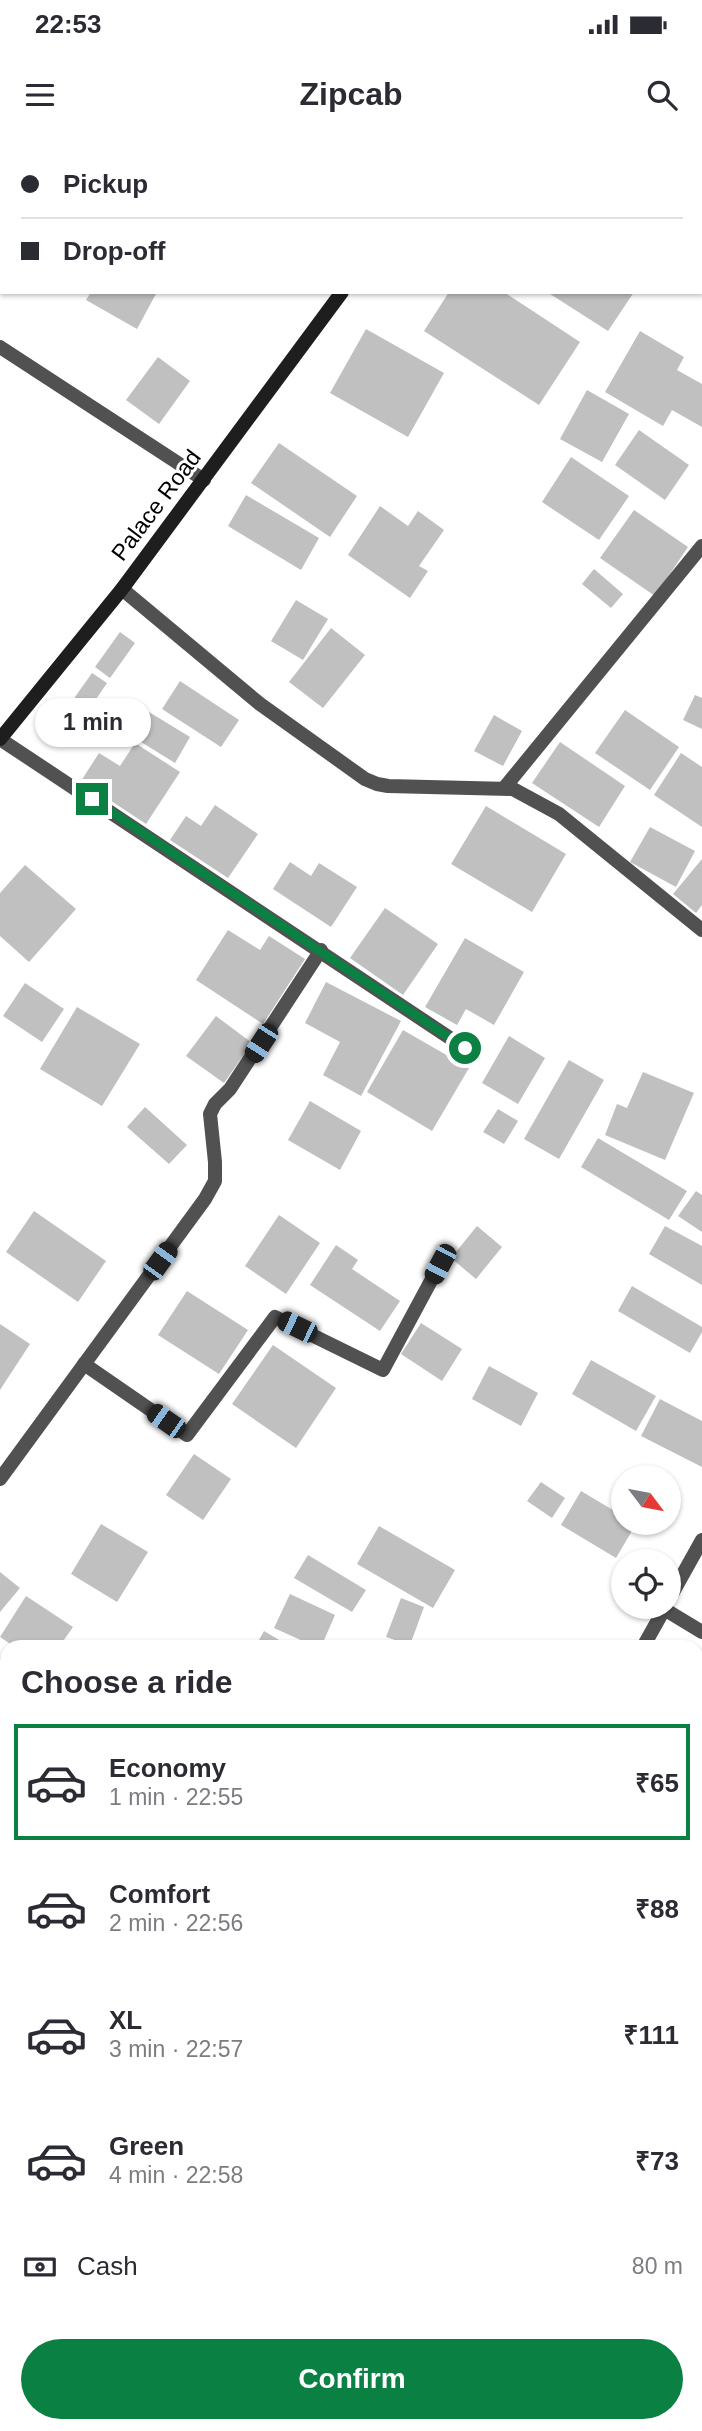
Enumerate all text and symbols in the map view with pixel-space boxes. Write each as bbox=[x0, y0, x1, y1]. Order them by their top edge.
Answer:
text: 22:53 bbox=[35, 9, 102, 39]
icon: menu bbox=[21, 76, 59, 114]
text: Zipcab bbox=[299, 76, 403, 112]
icon: search bbox=[643, 76, 681, 114]
text: Pickup bbox=[63, 169, 148, 199]
text: Drop-off bbox=[63, 236, 166, 266]
street label: Palace Road bbox=[106, 445, 206, 565]
callout: 1 min bbox=[34, 698, 150, 746]
text: 1 min bbox=[63, 709, 123, 735]
route end bbox=[76, 783, 108, 815]
car bbox=[241, 1020, 282, 1066]
route start bbox=[449, 1032, 481, 1064]
car bbox=[140, 1238, 181, 1284]
car bbox=[421, 1241, 460, 1287]
car bbox=[274, 1308, 321, 1346]
car bbox=[143, 1400, 190, 1442]
north arrow bbox=[611, 1465, 681, 1535]
map controls bbox=[611, 1465, 681, 1619]
button: locate bbox=[611, 1549, 681, 1619]
text: Choose a ride bbox=[21, 1664, 233, 1700]
icon: car bbox=[25, 1751, 88, 1814]
text: Economy bbox=[109, 1753, 226, 1783]
text: ₹65 bbox=[635, 1768, 679, 1798]
text: 1 min · 22:55 bbox=[109, 1784, 243, 1810]
icon: car bbox=[25, 1877, 88, 1940]
text: Comfort bbox=[109, 1879, 210, 1909]
text: ₹88 bbox=[635, 1894, 679, 1924]
text: 2 min · 22:56 bbox=[109, 1910, 243, 1936]
icon: car bbox=[25, 2003, 88, 2066]
text: XL bbox=[109, 2005, 142, 2035]
text: ₹111 bbox=[624, 2020, 679, 2050]
text: 3 min · 22:57 bbox=[109, 2036, 243, 2062]
icon: car bbox=[25, 2129, 88, 2192]
text: Green bbox=[109, 2131, 184, 2161]
text: ₹73 bbox=[635, 2146, 679, 2176]
text: 4 min · 22:58 bbox=[109, 2162, 243, 2188]
icon: cash bbox=[21, 2248, 59, 2286]
text: Cash bbox=[77, 2251, 138, 2281]
text: 80 m bbox=[632, 2253, 683, 2279]
button: Confirm bbox=[21, 2339, 683, 2419]

